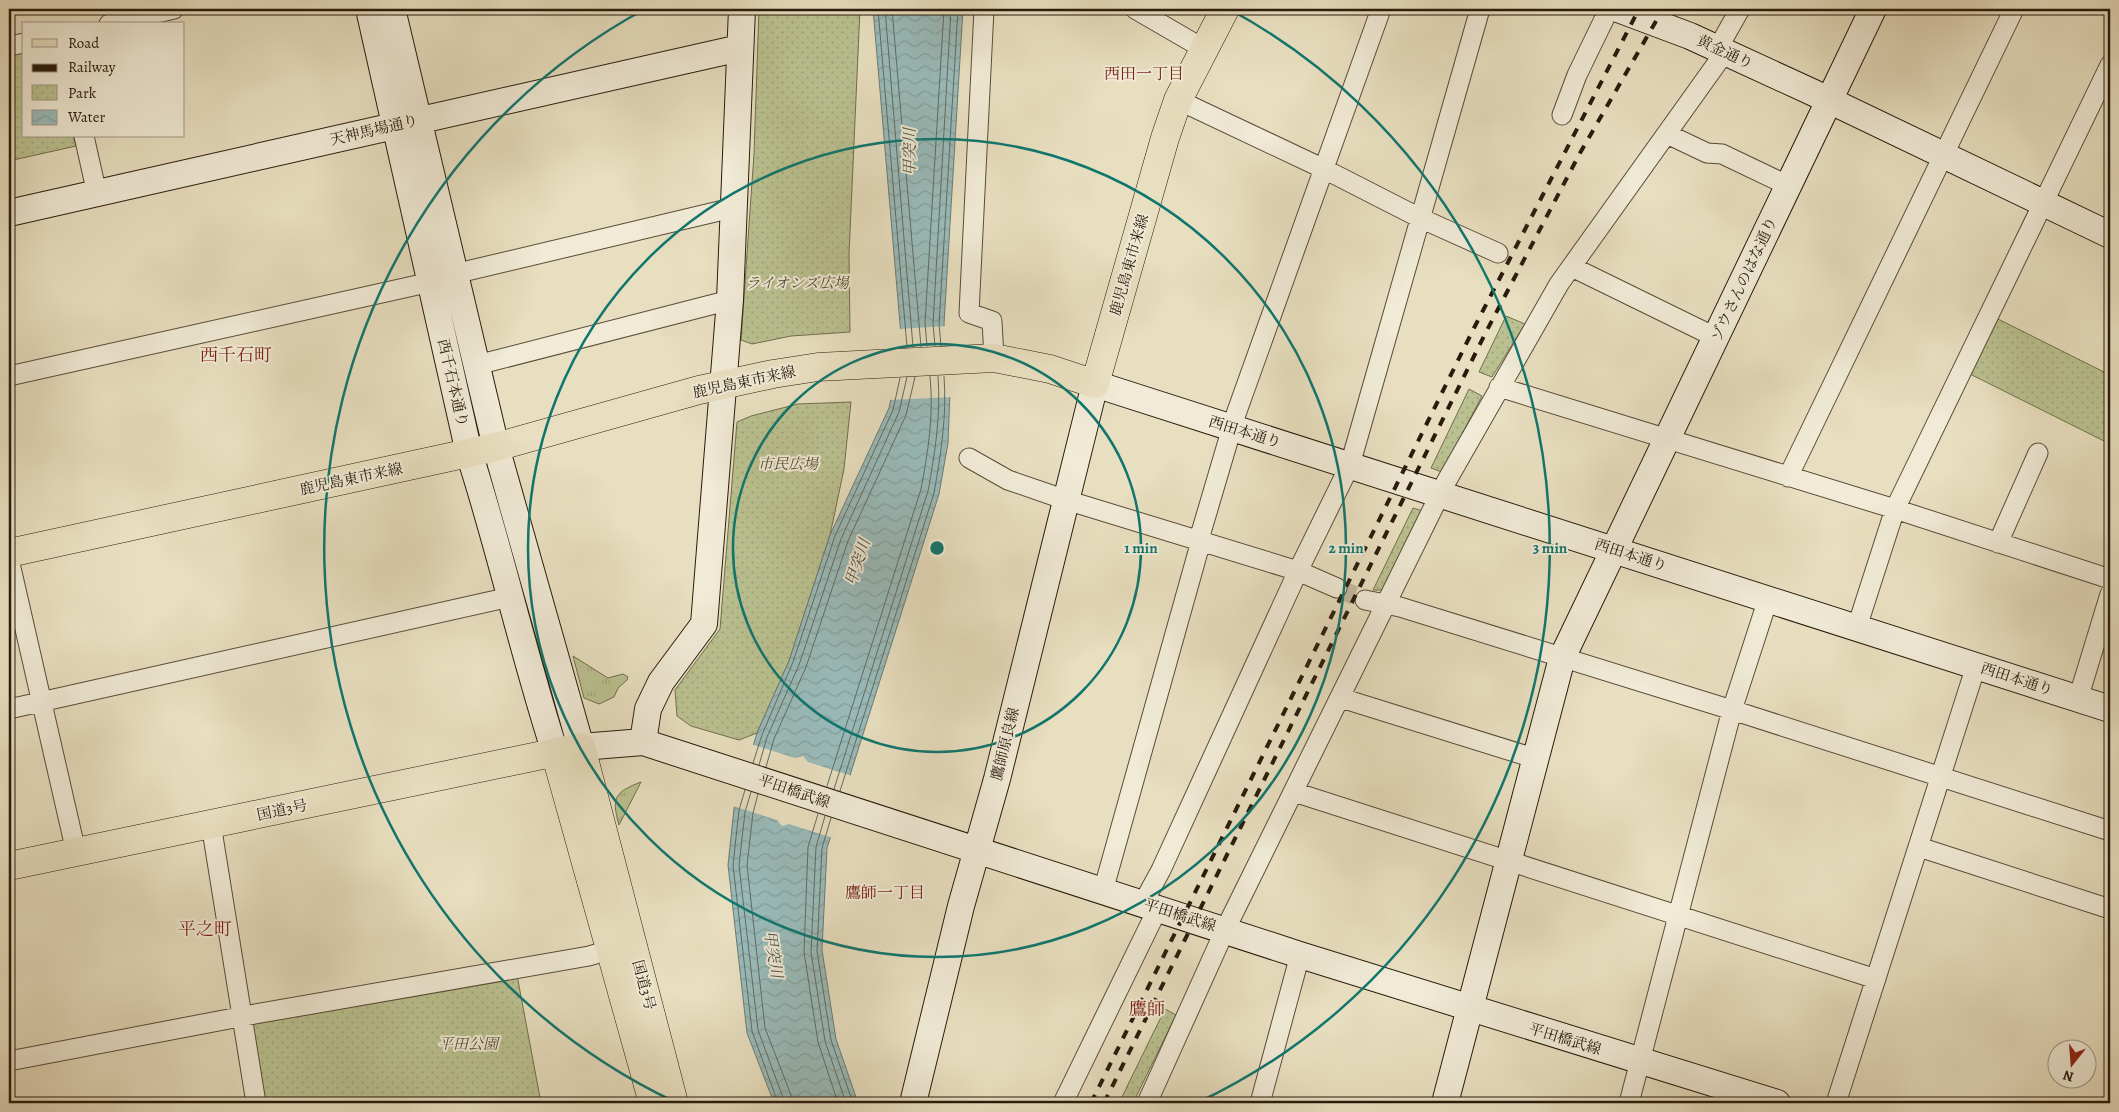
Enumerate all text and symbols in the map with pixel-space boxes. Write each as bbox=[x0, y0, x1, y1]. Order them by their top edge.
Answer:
legend bbox=[22, 22, 185, 138]
street label: 黄金通り bbox=[1694, 30, 1756, 74]
text: Road bbox=[68, 33, 100, 53]
text: Railway bbox=[68, 57, 116, 77]
district label: 西田一丁目 bbox=[1104, 63, 1184, 85]
text: Park bbox=[68, 83, 97, 103]
text: Water bbox=[67, 107, 105, 127]
street label: 天神馬場通り bbox=[328, 110, 420, 150]
water label: 甲突川 bbox=[899, 126, 921, 176]
street label: 鹿児島東市来線 bbox=[1105, 212, 1153, 318]
street label: ゾウさんのはな通り bbox=[1706, 214, 1782, 344]
park label: ライオンズ広場 bbox=[745, 273, 851, 293]
street label: 西千石本通り bbox=[433, 337, 473, 429]
district label: 西千石町 bbox=[200, 343, 272, 367]
street label: 鹿児島東市来線 bbox=[691, 361, 797, 403]
street label: 西田本通り bbox=[1206, 411, 1284, 453]
park label: 市民広場 bbox=[758, 454, 820, 474]
street label: 鹿児島東市来線 bbox=[298, 458, 404, 500]
water label: 甲突川 bbox=[840, 534, 876, 589]
street label: 西田本通り bbox=[1592, 534, 1670, 576]
text: 1 min bbox=[1124, 538, 1158, 558]
text: 2 min bbox=[1328, 538, 1364, 558]
text: 3 min bbox=[1533, 538, 1568, 558]
centre of rings bbox=[928, 539, 946, 557]
street label: 西田本通り bbox=[1978, 658, 2056, 700]
street label: 鷹師原良線 bbox=[986, 705, 1024, 783]
street label: 平田橋武線 bbox=[755, 769, 833, 813]
street label: 国道3号 bbox=[255, 795, 309, 825]
district label: 鷹師一丁目 bbox=[845, 882, 925, 904]
street label: 平田橋武線 bbox=[1141, 894, 1219, 936]
district label: 平之町 bbox=[178, 917, 232, 941]
water label: 甲突川 bbox=[758, 929, 788, 982]
street label: 国道3号 bbox=[628, 958, 660, 1012]
district label: 鷹師 bbox=[1129, 997, 1165, 1021]
street label: 平田橋武線 bbox=[1526, 1018, 1604, 1060]
park label: 平田公園 bbox=[438, 1034, 501, 1054]
north arrow bbox=[2046, 1040, 2096, 1090]
text: N bbox=[2061, 1065, 2076, 1087]

